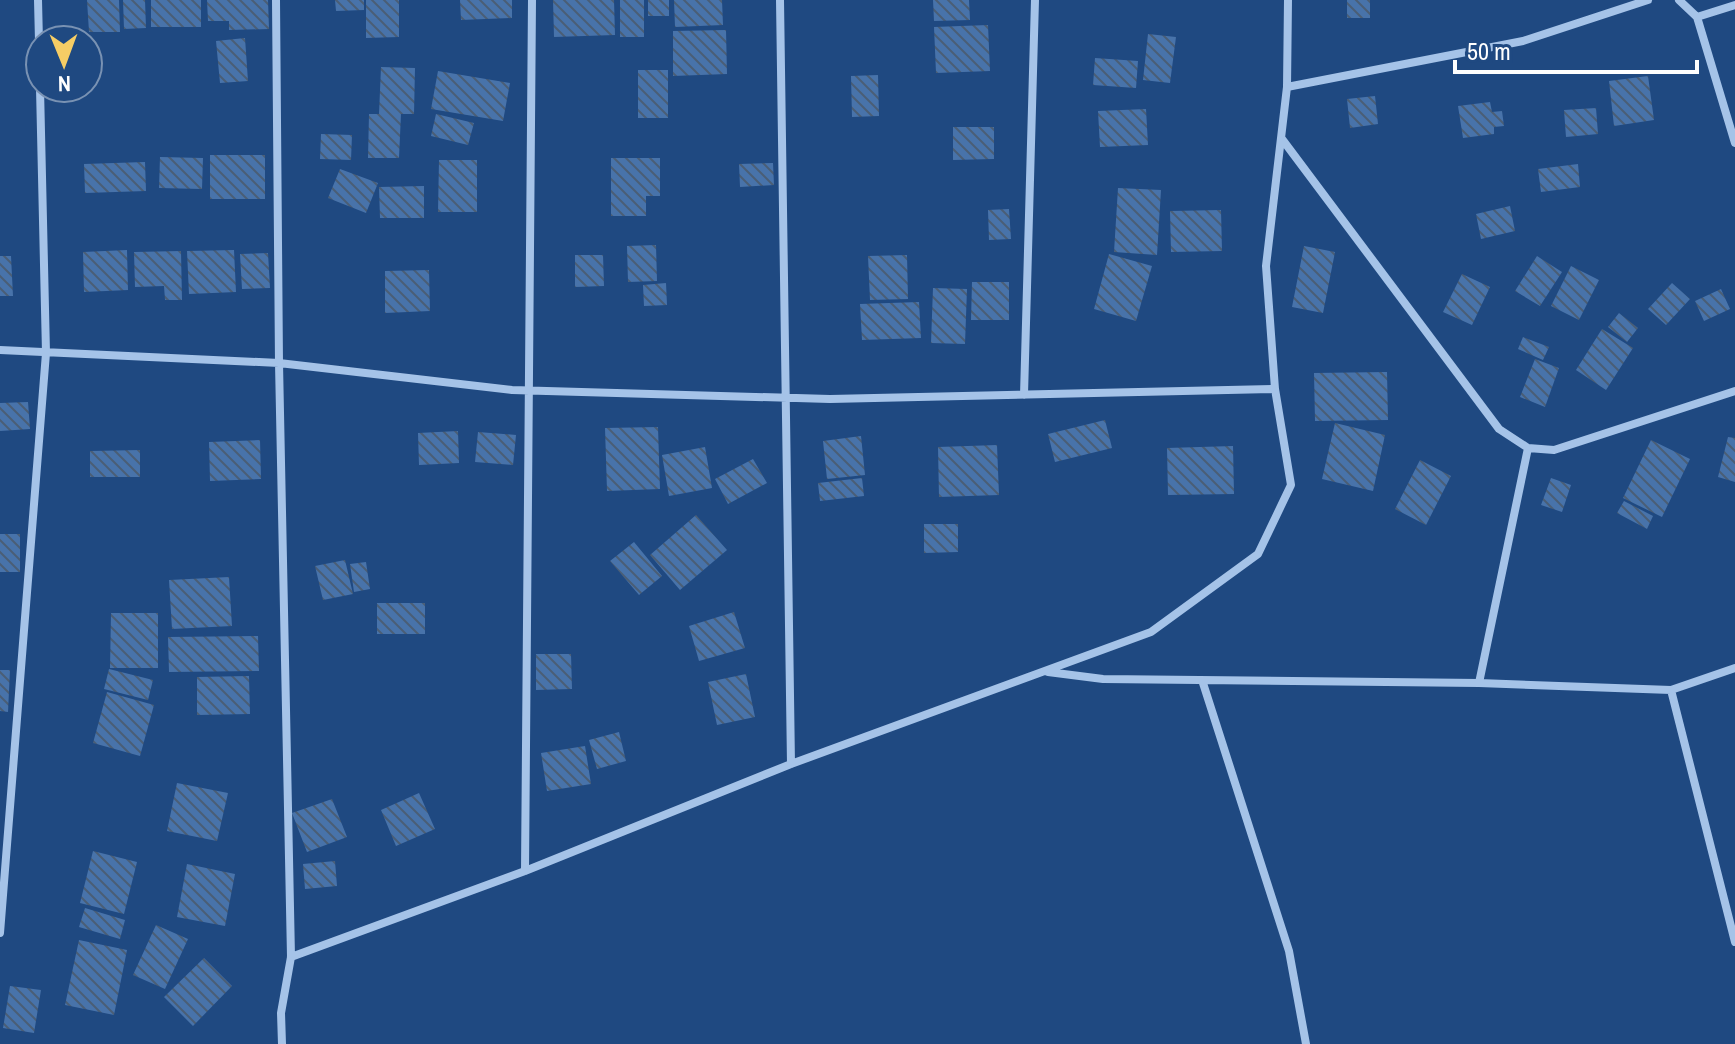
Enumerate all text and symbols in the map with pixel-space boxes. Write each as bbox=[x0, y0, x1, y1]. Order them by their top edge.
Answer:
north arrow bbox=[24, 24, 104, 104]
scale bar bbox=[1455, 24, 1697, 74]
text: 50 m bbox=[1467, 35, 1511, 67]
text: N bbox=[58, 69, 71, 99]

